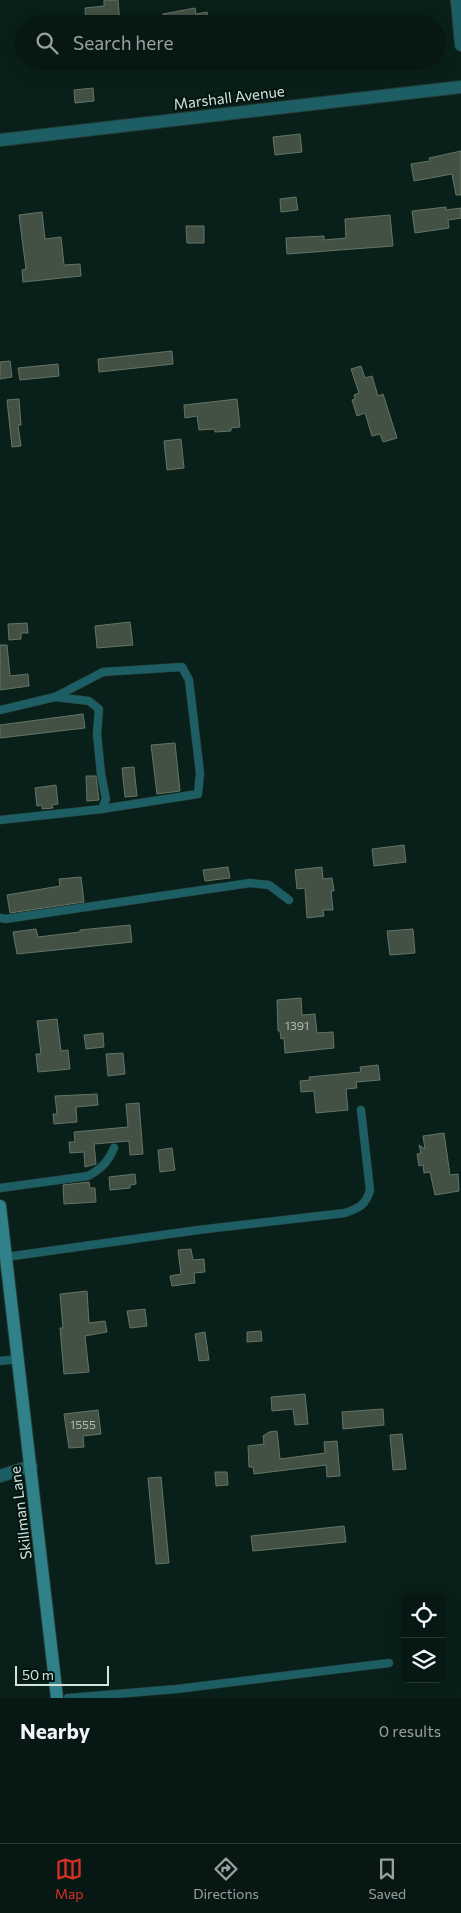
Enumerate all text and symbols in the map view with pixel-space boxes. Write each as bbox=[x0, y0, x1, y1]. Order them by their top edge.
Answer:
search box bbox=[15, 15, 446, 70]
icon: search bbox=[33, 29, 61, 57]
text: Search here bbox=[73, 31, 173, 54]
street label: Marshall Avenue bbox=[173, 81, 286, 113]
house number: 1391 bbox=[285, 1018, 309, 1032]
house number: 1555 bbox=[70, 1417, 96, 1431]
street label: Skillman Lane bbox=[5, 1465, 35, 1561]
map controls bbox=[401, 1593, 446, 1683]
button: locate bbox=[401, 1593, 446, 1638]
button: layers bbox=[401, 1638, 446, 1683]
scale bar bbox=[15, 1663, 109, 1686]
text: 50 m bbox=[22, 1666, 54, 1683]
text: Nearby bbox=[20, 1718, 90, 1743]
text: 0 results bbox=[379, 1721, 441, 1740]
tab: Map bbox=[55, 1855, 84, 1902]
tab: Directions bbox=[193, 1855, 259, 1902]
tab: Saved bbox=[368, 1855, 406, 1902]

